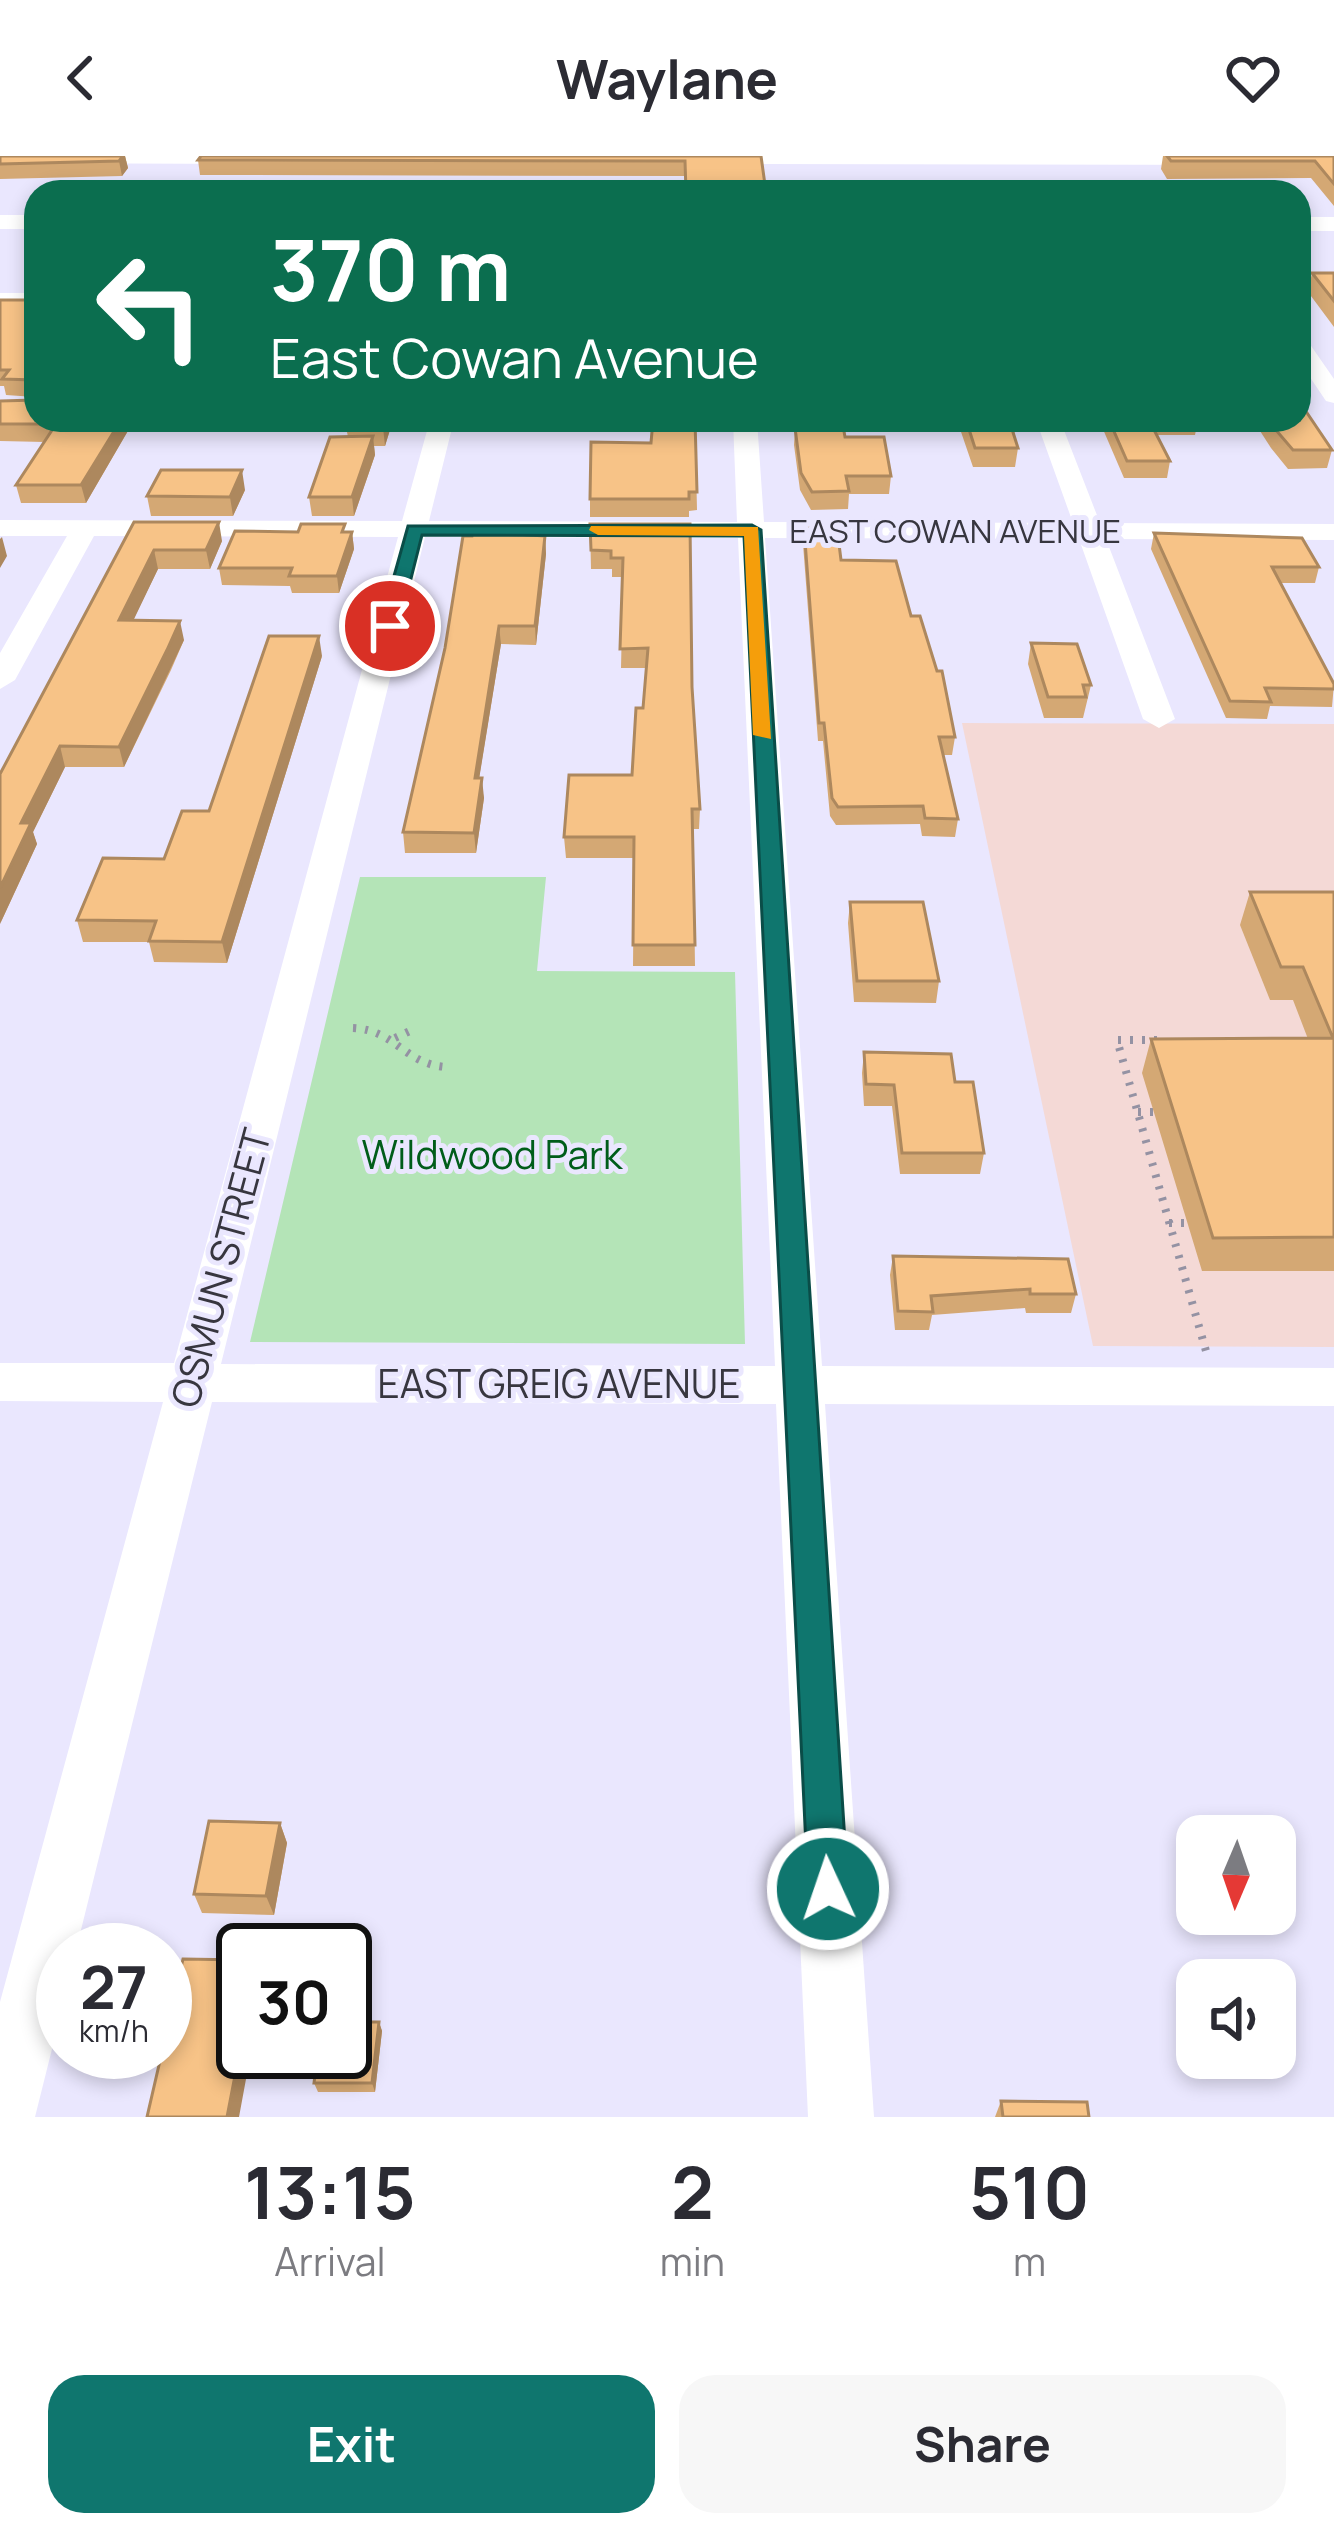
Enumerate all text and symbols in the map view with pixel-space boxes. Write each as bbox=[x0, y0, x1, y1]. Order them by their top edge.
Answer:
text: Waylane bbox=[556, 41, 778, 115]
icon: back bbox=[48, 45, 114, 111]
icon: heart bbox=[1220, 45, 1286, 111]
text: 370 m bbox=[270, 211, 511, 326]
icon: left bbox=[72, 228, 228, 384]
text: East Cowan Avenue bbox=[270, 320, 759, 394]
street label: EAST COWAN AVENUE bbox=[789, 508, 1121, 553]
pin bbox=[339, 575, 441, 677]
icon: arrive bbox=[357, 593, 423, 659]
street label: OSMUN STREET bbox=[157, 1122, 283, 1413]
park label: Wildwood Park bbox=[362, 1127, 624, 1181]
street label: EAST GREIG AVENUE bbox=[378, 1356, 740, 1410]
north arrow bbox=[1176, 1815, 1296, 1935]
map controls bbox=[1176, 1815, 1296, 2079]
position arrow bbox=[765, 1826, 891, 1952]
speed limit sign: 30 bbox=[216, 1923, 372, 2079]
text: 27 bbox=[80, 1945, 148, 2027]
button: sound bbox=[1176, 1959, 1296, 2079]
text: km/h bbox=[79, 2010, 149, 2051]
text: 13:15 bbox=[244, 2142, 416, 2241]
text: 2 bbox=[671, 2142, 714, 2241]
text: 510 bbox=[969, 2142, 1090, 2241]
text: Arrival bbox=[274, 2234, 386, 2288]
text: min bbox=[660, 2234, 725, 2288]
text: m bbox=[1013, 2234, 1046, 2288]
button: Exit bbox=[48, 2375, 655, 2513]
button: Share bbox=[679, 2375, 1286, 2513]

